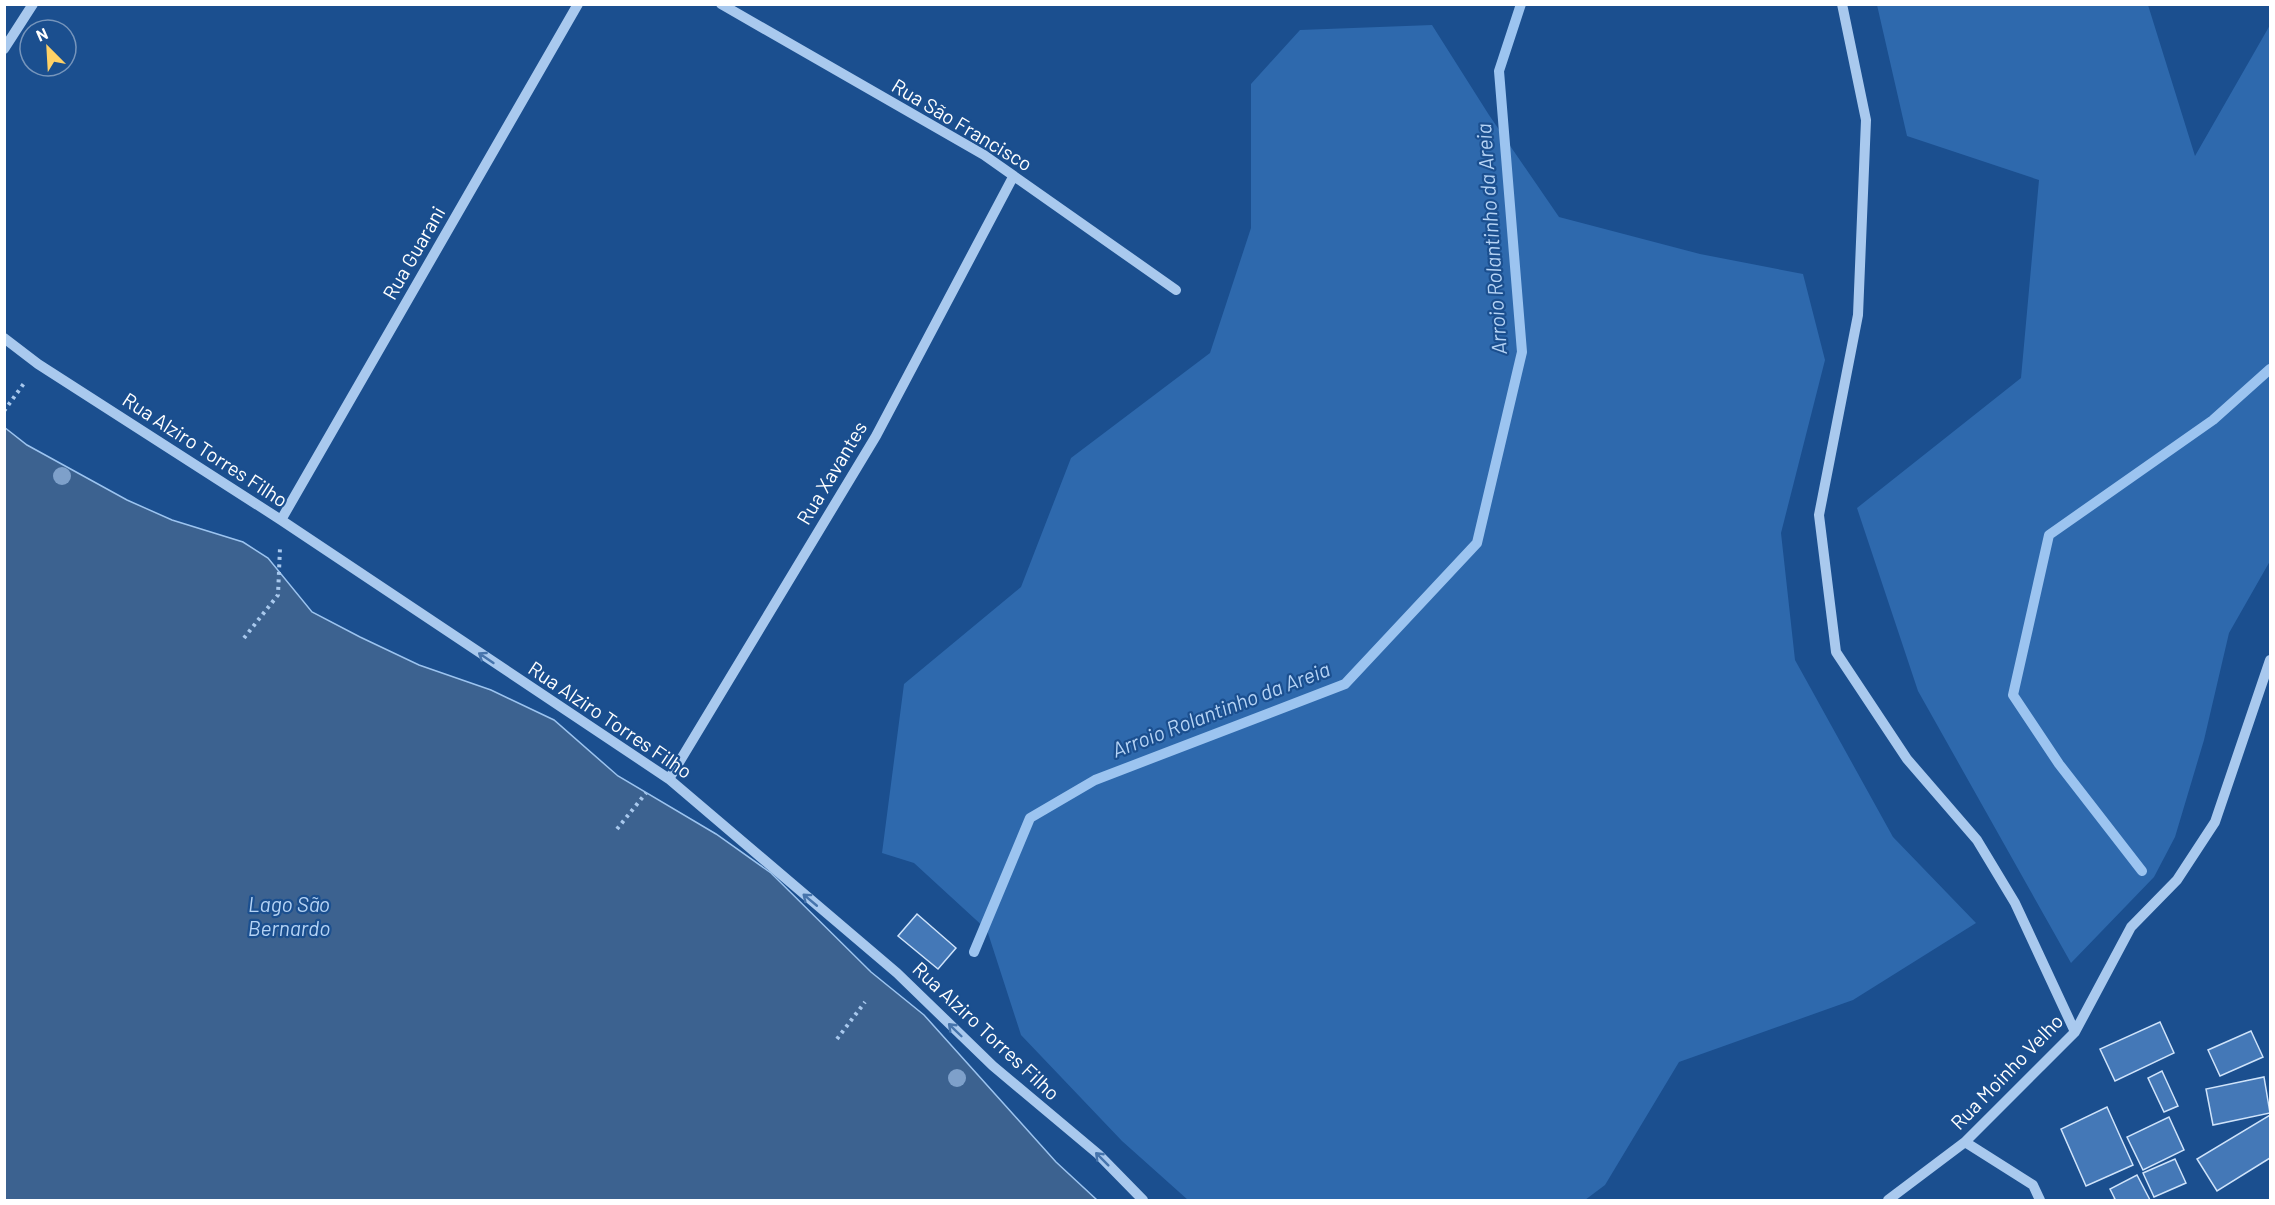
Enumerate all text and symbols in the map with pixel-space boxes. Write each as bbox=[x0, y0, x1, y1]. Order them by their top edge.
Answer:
north arrow bbox=[18, 18, 78, 78]
text: N bbox=[33, 23, 50, 45]
street label: Rua São Francisco bbox=[888, 73, 1037, 175]
water label: Arroio Rolantinho da Areia bbox=[1470, 123, 1511, 356]
street label: Rua Guarani bbox=[377, 202, 449, 303]
street label: Rua Alziro Torres Filho bbox=[118, 387, 293, 512]
street label: Rua Xavantes bbox=[791, 416, 871, 528]
one-way arrow bbox=[479, 652, 495, 664]
water label: Arroio Rolantinho da Areia bbox=[1108, 655, 1333, 762]
street label: Rua Alziro Torres Filho bbox=[524, 656, 697, 783]
water label: Lago São Bernardo bbox=[248, 891, 330, 940]
one-way arrow bbox=[802, 893, 818, 906]
street label: Rua Alziro Torres Filho bbox=[908, 956, 1065, 1105]
street label: Rua Moinho Velho bbox=[1945, 1009, 2068, 1134]
one-way arrow bbox=[948, 1023, 963, 1037]
one-way arrow bbox=[1094, 1151, 1109, 1166]

